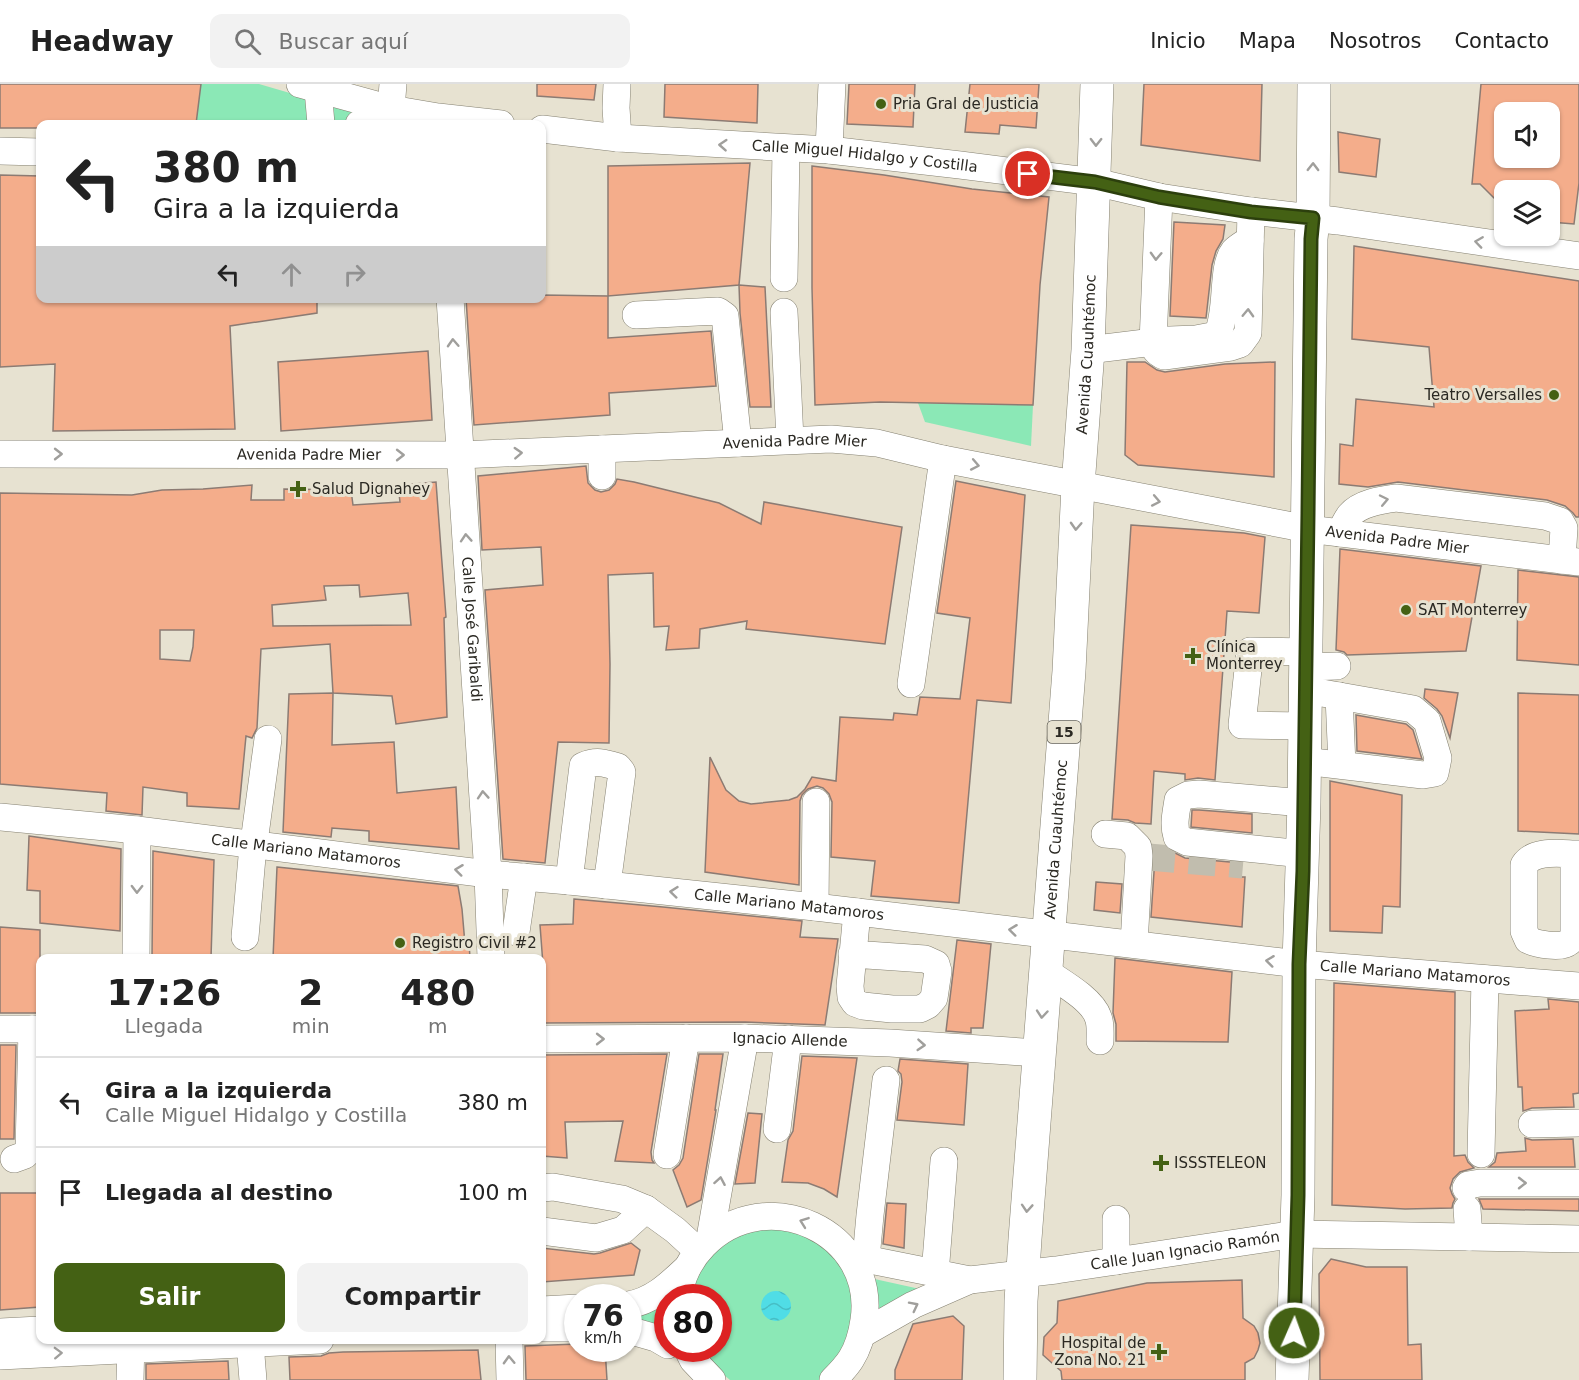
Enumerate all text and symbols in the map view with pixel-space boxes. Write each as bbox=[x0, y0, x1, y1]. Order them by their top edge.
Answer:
search box bbox=[210, 14, 630, 68]
text: Headway bbox=[30, 25, 174, 58]
icon: search bbox=[231, 25, 264, 58]
text: Buscar aquí bbox=[279, 29, 408, 54]
text: Inicio bbox=[1150, 29, 1206, 53]
text: Mapa bbox=[1239, 29, 1296, 53]
text: Nosotros bbox=[1329, 29, 1421, 53]
text: Contacto bbox=[1454, 29, 1549, 53]
place label: Pria Gral de Justicia bbox=[893, 95, 1039, 113]
marker: Pria Gral de Justicia bbox=[874, 97, 888, 111]
map controls bbox=[1494, 102, 1560, 246]
button: sound bbox=[1494, 102, 1560, 168]
street label: Calle Miguel Hidalgo y Costilla bbox=[751, 137, 979, 176]
one-way arrow bbox=[719, 138, 728, 151]
one-way arrow bbox=[1090, 138, 1102, 147]
text: 380 m bbox=[153, 143, 299, 192]
icon: left bbox=[54, 144, 132, 222]
pin bbox=[1002, 148, 1053, 199]
icon: arrive bbox=[1011, 157, 1044, 190]
one-way arrow bbox=[1307, 162, 1319, 171]
button: layers bbox=[1494, 180, 1560, 246]
text: Gira a la izquierda bbox=[153, 193, 400, 224]
one-way arrow bbox=[1475, 236, 1484, 248]
one-way arrow bbox=[1150, 251, 1163, 260]
icon: left bbox=[212, 258, 245, 291]
icon: ahead bbox=[275, 258, 308, 291]
icon: right bbox=[338, 258, 371, 291]
street label: Avenida Cuauhtémoc bbox=[1073, 274, 1100, 435]
one-way arrow bbox=[1242, 309, 1254, 318]
one-way arrow bbox=[447, 339, 460, 348]
place label: Teatro Versalles bbox=[1423, 386, 1542, 404]
marker: Teatro Versalles bbox=[1547, 388, 1561, 402]
street label: Avenida Padre Mier bbox=[722, 430, 868, 453]
street label: Avenida Padre Mier bbox=[237, 446, 382, 464]
one-way arrow bbox=[514, 446, 523, 459]
one-way arrow bbox=[54, 448, 63, 460]
one-way arrow bbox=[396, 449, 405, 461]
one-way arrow bbox=[969, 458, 979, 471]
marker: Salud Dignahey bbox=[289, 480, 307, 498]
place label: Salud Dignahey bbox=[312, 480, 430, 498]
one-way arrow bbox=[1151, 494, 1161, 506]
one-way arrow bbox=[1379, 494, 1389, 507]
one-way arrow bbox=[1070, 521, 1083, 530]
street label: Avenida Padre Mier bbox=[1325, 522, 1471, 558]
one-way arrow bbox=[459, 533, 472, 542]
street label: Calle José Garibaldi bbox=[458, 556, 486, 702]
place label: SAT Monterrey bbox=[1418, 601, 1528, 619]
marker: SAT Monterrey bbox=[1399, 603, 1413, 617]
place label: Clínica Monterrey bbox=[1206, 638, 1283, 673]
marker: Clínica Monterrey bbox=[1184, 647, 1202, 665]
road number: 15 bbox=[1048, 721, 1080, 743]
street label: Avenida Cuauhtémoc bbox=[1041, 759, 1071, 920]
one-way arrow bbox=[477, 791, 490, 800]
street label: Calle Mariano Matamoros bbox=[210, 830, 402, 872]
one-way arrow bbox=[454, 864, 463, 877]
one-way arrow bbox=[130, 884, 143, 893]
street label: Calle Mariano Matamoros bbox=[693, 885, 885, 924]
one-way arrow bbox=[669, 886, 678, 899]
one-way arrow bbox=[1009, 924, 1018, 937]
place label: Registro Civil #2 bbox=[412, 934, 537, 952]
marker: Registro Civil #2 bbox=[393, 936, 407, 950]
one-way arrow bbox=[1265, 955, 1274, 968]
street label: Calle Mariano Matamoros bbox=[1319, 957, 1511, 990]
text: 17:26 bbox=[107, 972, 221, 1013]
text: 2 bbox=[298, 972, 323, 1013]
text: 480 bbox=[400, 972, 475, 1013]
one-way arrow bbox=[1036, 1009, 1049, 1018]
text: Llegada bbox=[124, 1014, 203, 1038]
text: min bbox=[292, 1014, 330, 1038]
text: m bbox=[428, 1014, 448, 1038]
street label: Ignacio Allende bbox=[732, 1029, 848, 1051]
one-way arrow bbox=[595, 1033, 604, 1045]
one-way arrow bbox=[916, 1038, 925, 1051]
text: Gira a la izquierda bbox=[105, 1078, 332, 1103]
icon: left bbox=[54, 1086, 87, 1119]
text: 380 m bbox=[458, 1090, 528, 1115]
text: Calle Miguel Hidalgo y Costilla bbox=[105, 1103, 407, 1127]
marker: ISSSTELEON bbox=[1152, 1154, 1170, 1172]
place label: ISSSTELEON bbox=[1174, 1154, 1267, 1172]
icon: arrive bbox=[54, 1176, 87, 1209]
one-way arrow bbox=[714, 1176, 726, 1185]
one-way arrow bbox=[1517, 1177, 1526, 1189]
text: Llegada al destino bbox=[105, 1180, 333, 1205]
text: 100 m bbox=[458, 1180, 528, 1205]
one-way arrow bbox=[1021, 1204, 1034, 1213]
one-way arrow bbox=[800, 1216, 810, 1229]
street label: Calle Juan Ignacio Ramón bbox=[1089, 1228, 1281, 1274]
button: Salir bbox=[54, 1263, 285, 1332]
button: Compartir bbox=[297, 1263, 528, 1332]
speed limit sign: 80 bbox=[654, 1284, 732, 1362]
text: 76 bbox=[582, 1298, 624, 1333]
one-way arrow bbox=[907, 1301, 918, 1313]
position arrow bbox=[1262, 1301, 1326, 1365]
text: km/h bbox=[584, 1329, 622, 1347]
place label: Hospital de Zona No. 21 bbox=[1054, 1334, 1146, 1369]
marker: Hospital de Zona No. 21 bbox=[1150, 1343, 1168, 1361]
one-way arrow bbox=[54, 1347, 63, 1359]
one-way arrow bbox=[503, 1355, 516, 1364]

